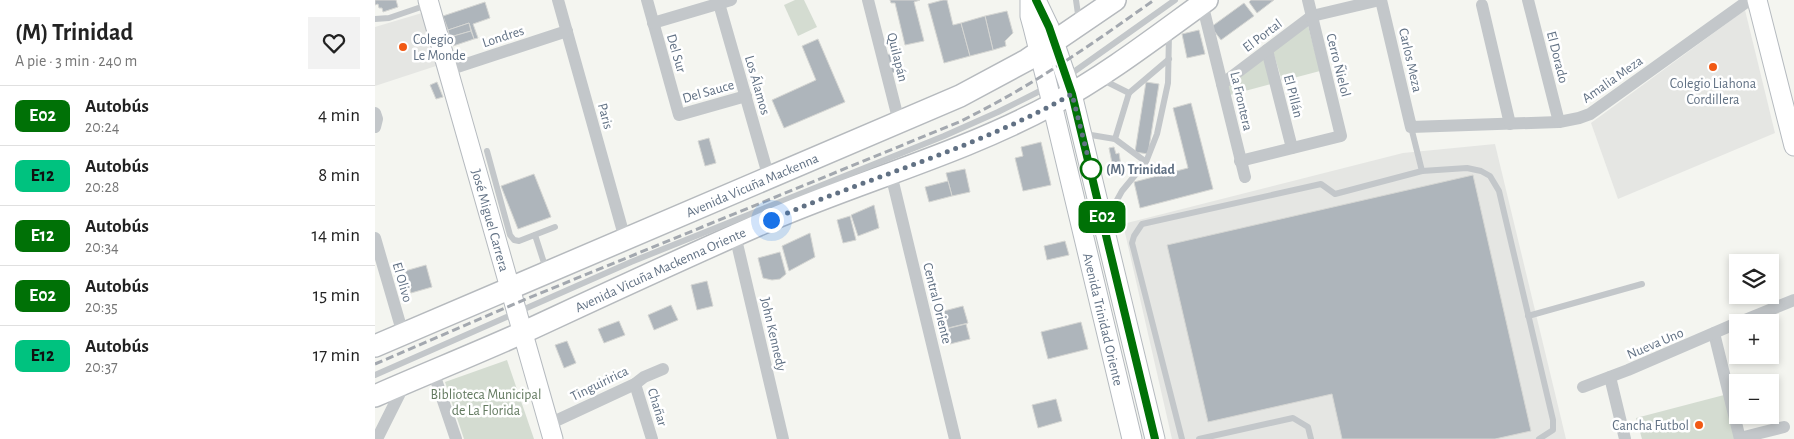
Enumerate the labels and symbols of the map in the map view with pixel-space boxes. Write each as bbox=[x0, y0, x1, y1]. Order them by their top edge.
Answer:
street label: El Portal bbox=[1240, 17, 1285, 55]
street label: Londres bbox=[481, 24, 526, 50]
street label: Carlos Meza bbox=[1396, 27, 1424, 94]
street label: El Dorado bbox=[1544, 30, 1570, 85]
street label: Quilapán bbox=[884, 31, 910, 83]
street label: Del Sur bbox=[664, 32, 688, 75]
street label: Cerro Ñielol bbox=[1323, 32, 1355, 98]
place label: Colegio Le Monde bbox=[413, 33, 466, 63]
marker: Colegio Le Monde bbox=[397, 41, 409, 53]
street label: Los Álamos bbox=[742, 53, 775, 117]
street label: Amalia Meza bbox=[1580, 54, 1646, 106]
marker: Colegio Liahona Cordillera bbox=[1707, 61, 1719, 73]
street label: La Frontera bbox=[1227, 70, 1255, 133]
street label: El Pillán bbox=[1281, 73, 1305, 119]
place label: Colegio Liahona Cordillera bbox=[1670, 77, 1757, 107]
street label: Del Sauce bbox=[681, 78, 736, 106]
street label: Paris bbox=[595, 102, 615, 131]
street label: Avenida Vicuña Mackenna bbox=[684, 151, 821, 220]
marker: (M) Trinidad bbox=[1080, 158, 1102, 180]
place label: (M) Trinidad bbox=[1106, 163, 1176, 177]
street label: José Miguel Carrera bbox=[469, 168, 511, 274]
line badge: E02 bbox=[1073, 201, 1131, 233]
your location bbox=[759, 208, 784, 233]
street label: Avenida Vicuña Mackenna Oriente bbox=[573, 226, 748, 315]
street label: Avenida Trinidad Oriente bbox=[1080, 252, 1125, 387]
street label: El Olivo bbox=[390, 261, 414, 304]
street label: Central Oriente bbox=[920, 261, 954, 345]
street label: John Kennedy bbox=[758, 296, 788, 373]
street label: Nueva Uno bbox=[1625, 326, 1686, 362]
street label: Tinguiririca bbox=[568, 364, 631, 404]
street label: Chañar bbox=[645, 387, 670, 428]
park label: Biblioteca Municipal de La Florida bbox=[431, 388, 541, 418]
place label: Cancha Futbol bbox=[1612, 419, 1689, 433]
marker: Cancha Futbol bbox=[1693, 419, 1705, 431]

